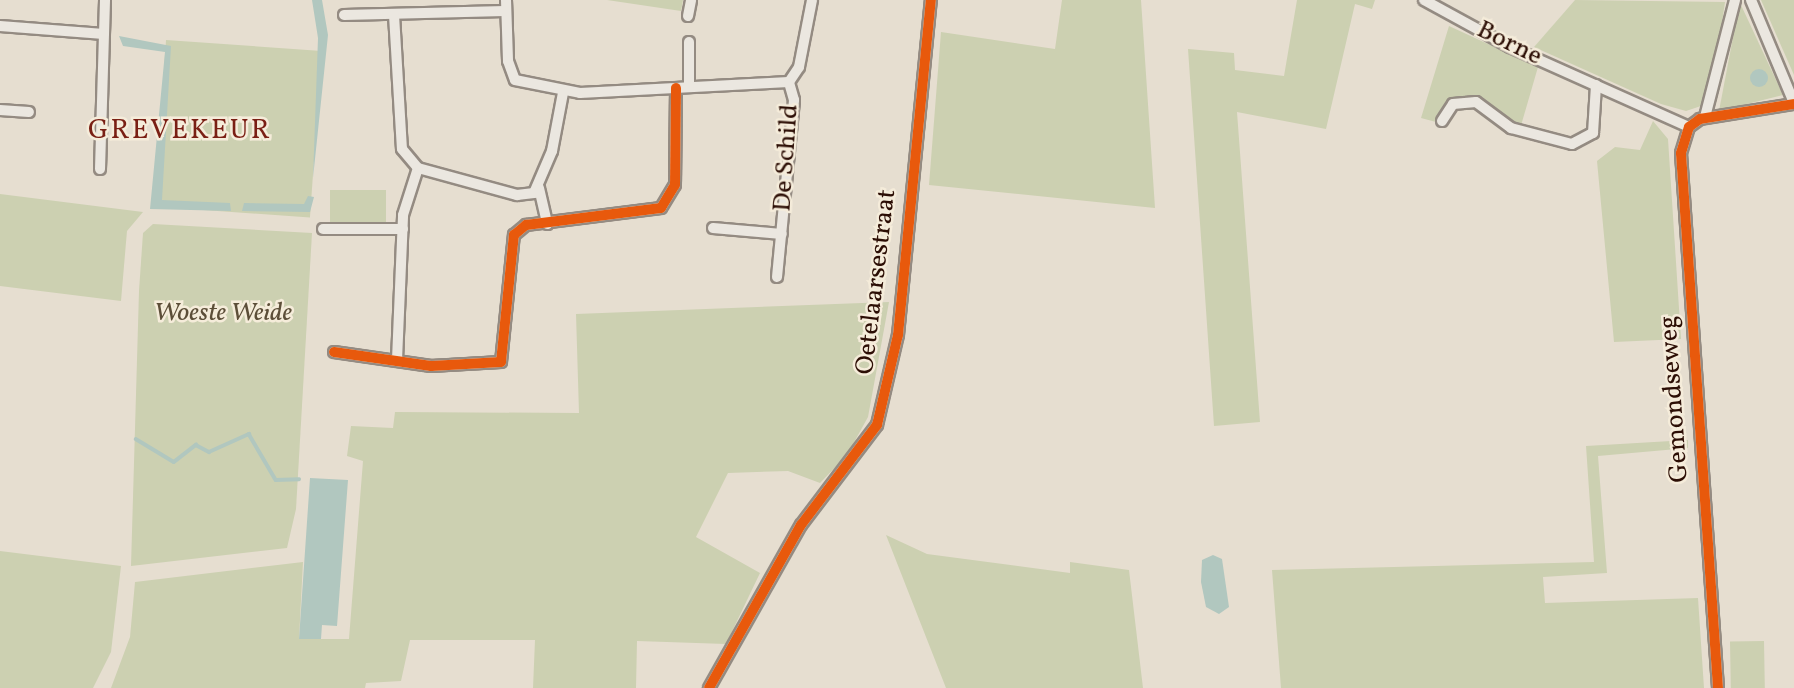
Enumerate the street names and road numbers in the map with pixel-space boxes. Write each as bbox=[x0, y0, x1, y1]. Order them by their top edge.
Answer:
street label: Borne bbox=[1471, 15, 1547, 73]
street label: De Schild bbox=[768, 103, 806, 213]
street label: Oetelaarsestraat bbox=[850, 188, 904, 376]
street label: Gemondseweg bbox=[1654, 315, 1696, 483]

